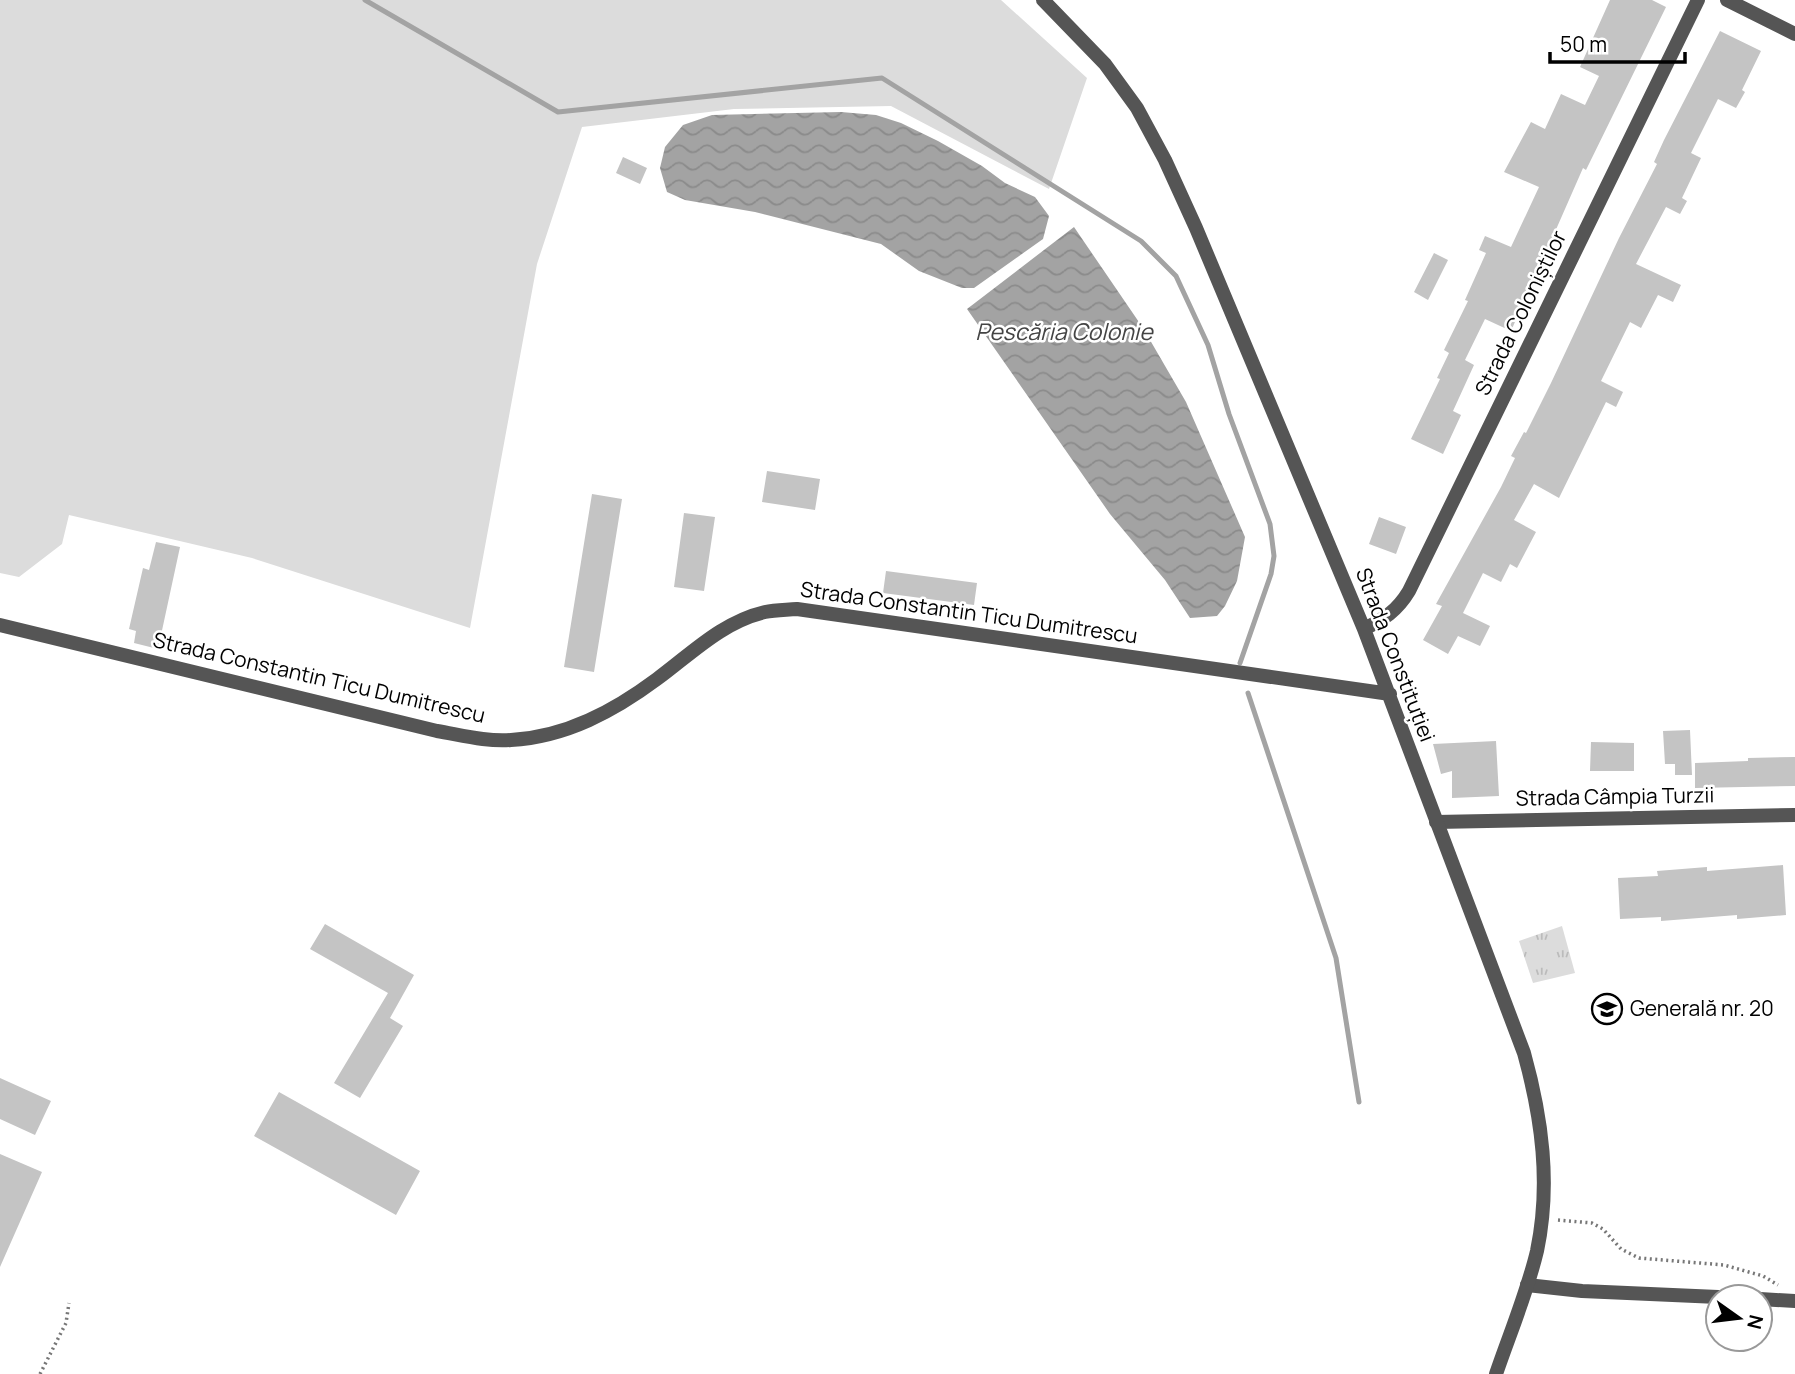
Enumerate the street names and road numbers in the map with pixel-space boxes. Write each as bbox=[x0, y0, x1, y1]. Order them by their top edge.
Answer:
street label: Strada Coloniștilor bbox=[1468, 225, 1572, 400]
street label: Strada Constituției bbox=[1350, 564, 1442, 746]
street label: Strada Constantin Ticu Dumitrescu bbox=[799, 574, 1140, 650]
street label: Strada Constantin Ticu Dumitrescu bbox=[150, 625, 488, 729]
street label: Strada Câmpia Turzii bbox=[1515, 780, 1715, 812]

